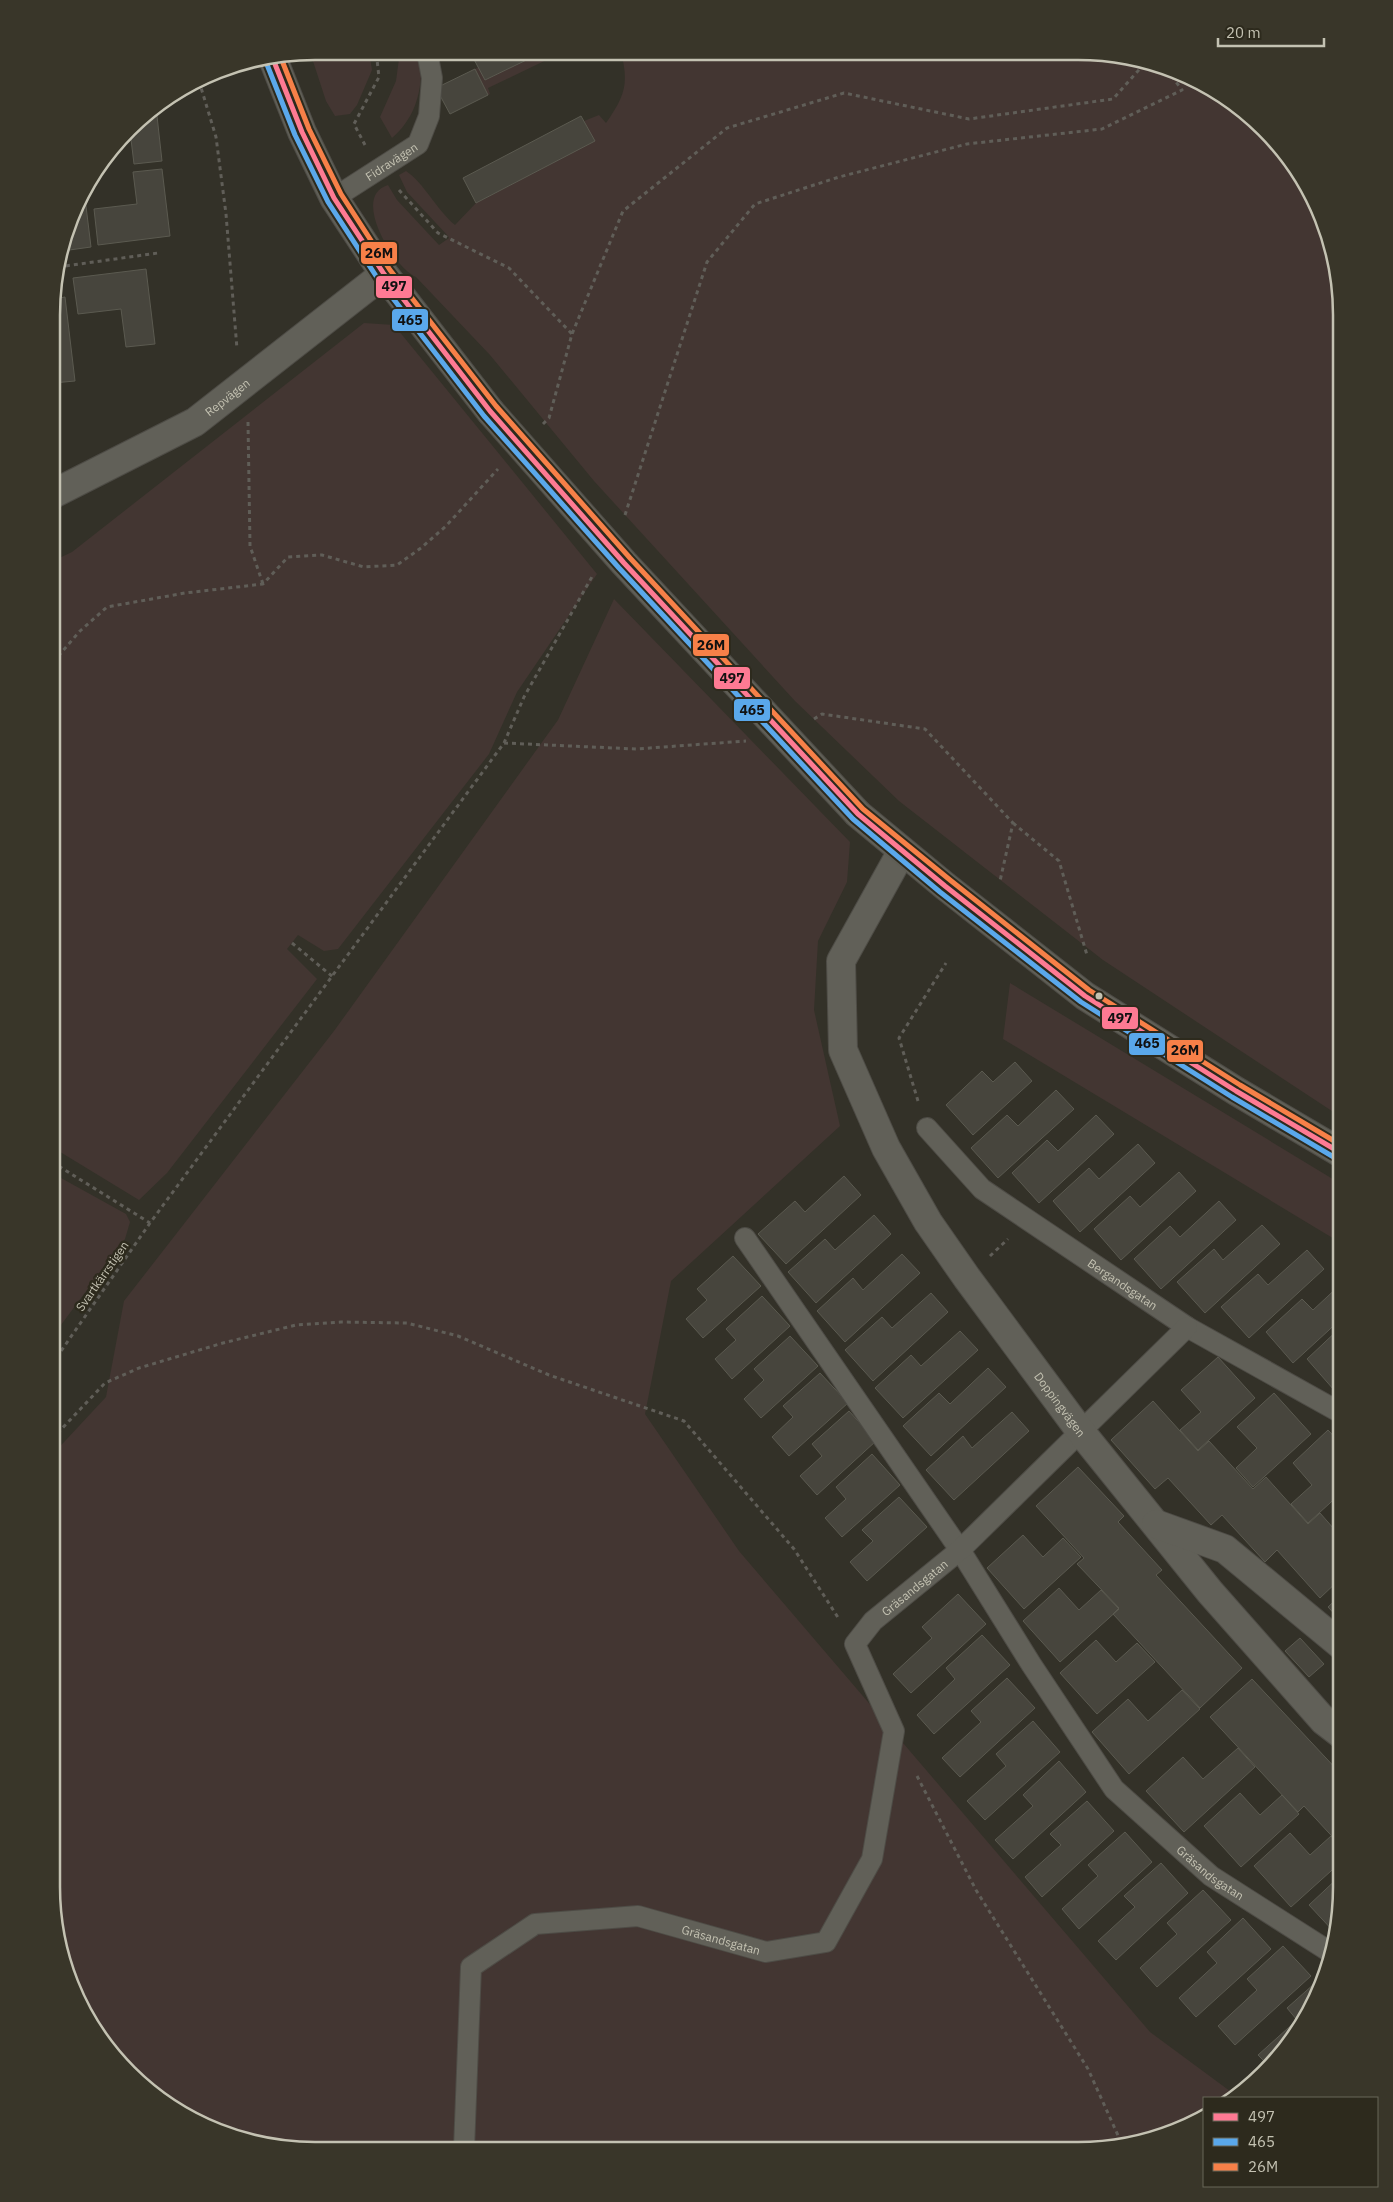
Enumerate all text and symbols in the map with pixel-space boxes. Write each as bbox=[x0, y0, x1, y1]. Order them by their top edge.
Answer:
scale bar bbox=[1218, 15, 1324, 47]
text: 20 m bbox=[1226, 23, 1261, 42]
street label: Fidravägen bbox=[362, 139, 420, 184]
line badge: 26M bbox=[360, 241, 398, 265]
text: 26M bbox=[365, 244, 393, 262]
line badge: 497 bbox=[375, 275, 413, 299]
text: 497 bbox=[381, 277, 407, 295]
line badge: 465 bbox=[391, 308, 429, 332]
text: 465 bbox=[397, 311, 423, 329]
street label: Repvägen bbox=[202, 375, 253, 419]
line badge: 26M bbox=[692, 633, 730, 657]
text: 26M bbox=[697, 636, 725, 654]
line badge: 497 bbox=[713, 666, 751, 690]
text: 497 bbox=[719, 669, 745, 687]
line badge: 465 bbox=[733, 698, 771, 722]
text: 465 bbox=[739, 701, 765, 719]
unlabelled marker bbox=[1094, 991, 1104, 1001]
line badge: 497 bbox=[1101, 1006, 1139, 1030]
text: 497 bbox=[1107, 1009, 1133, 1027]
line badge: 465 bbox=[1128, 1032, 1166, 1056]
text: 465 bbox=[1134, 1034, 1160, 1052]
line badge: 26M bbox=[1166, 1039, 1204, 1063]
text: 26M bbox=[1171, 1041, 1199, 1059]
street label: Svartkärrstigen bbox=[72, 1238, 132, 1314]
street label: Bergandsgatan bbox=[1085, 1255, 1161, 1313]
street label: Doppingvägen bbox=[1031, 1369, 1089, 1440]
street label: Gräsandsgatan bbox=[878, 1556, 950, 1619]
street label: Gräsandsgatan bbox=[1174, 1842, 1247, 1903]
street label: Gräsandsgatan bbox=[680, 1921, 762, 1958]
legend bbox=[1203, 2097, 1378, 2187]
text: 497 bbox=[1248, 2107, 1275, 2126]
text: 465 bbox=[1248, 2132, 1275, 2151]
text: 26M bbox=[1248, 2157, 1278, 2176]

